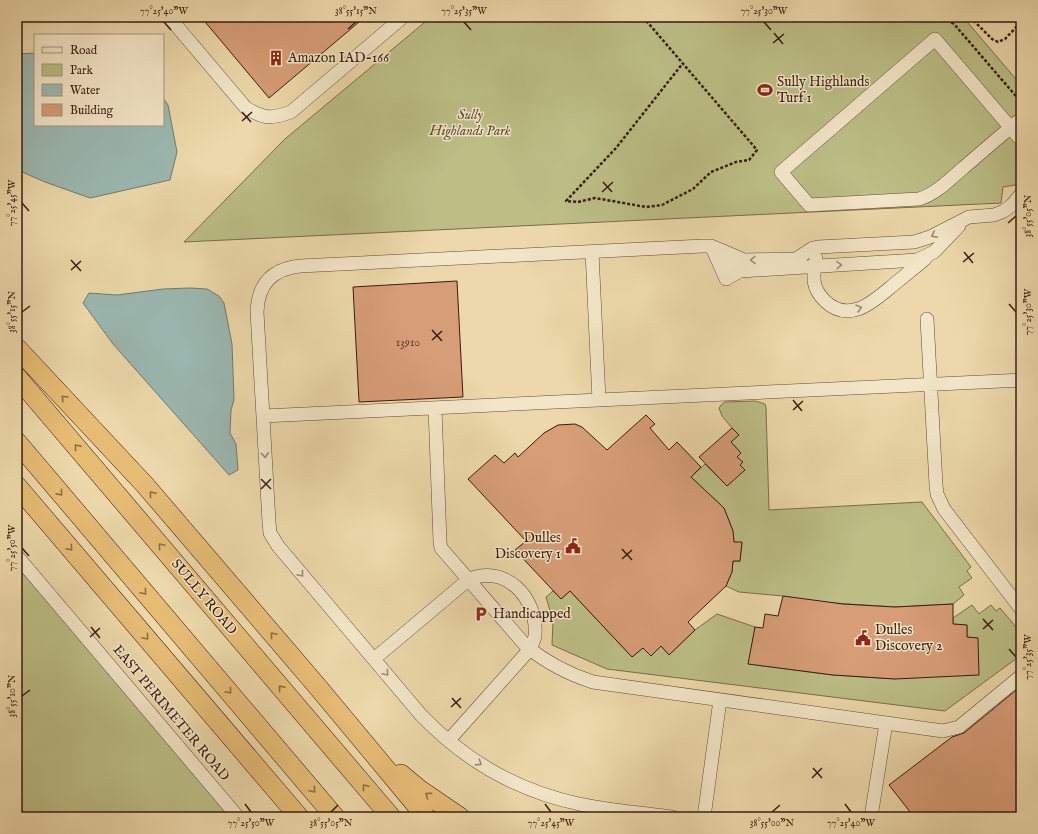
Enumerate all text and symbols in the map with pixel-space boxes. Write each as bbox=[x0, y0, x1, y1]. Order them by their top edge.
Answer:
text: 77°25'40"W bbox=[140, 5, 188, 18]
text: 38°55'15"N bbox=[335, 5, 377, 18]
text: 77°25'35"W bbox=[441, 5, 487, 18]
text: 77°25'30"W bbox=[741, 5, 788, 18]
legend bbox=[34, 34, 164, 126]
text: Road bbox=[70, 43, 98, 58]
building icon: Amazon IAD-166 bbox=[267, 49, 285, 67]
place label: Amazon IAD-166 bbox=[287, 49, 390, 67]
text: Park bbox=[70, 63, 93, 78]
place label: Sully Highlands Turf 1 bbox=[777, 73, 870, 107]
sports icon: Sully Highlands Turf 1 bbox=[756, 81, 774, 99]
text: Water bbox=[70, 83, 101, 98]
text: Building bbox=[70, 103, 114, 118]
park label: Sully Highlands Park bbox=[429, 106, 511, 141]
text: 77°25'45"W bbox=[6, 179, 19, 226]
text: 38°55'05"N bbox=[1022, 194, 1035, 237]
one-way arrow bbox=[931, 230, 938, 238]
one-way arrow bbox=[750, 256, 756, 264]
one-way arrow bbox=[836, 260, 842, 269]
text: 77°25'30"W bbox=[1022, 288, 1035, 335]
text: 38°55'15"N bbox=[6, 291, 19, 333]
one-way arrow bbox=[856, 304, 863, 313]
house number: 13910 bbox=[396, 335, 420, 350]
one-way arrow bbox=[62, 395, 69, 403]
one-way arrow bbox=[74, 445, 81, 452]
one-way arrow bbox=[261, 452, 270, 458]
one-way arrow bbox=[56, 488, 63, 496]
one-way arrow bbox=[150, 491, 157, 498]
text: 77°25'50"W bbox=[6, 524, 19, 571]
place label: Dulles Discovery 1 bbox=[495, 529, 561, 563]
public building icon: Dulles Discovery 1 bbox=[564, 537, 582, 555]
one-way arrow bbox=[65, 543, 72, 550]
one-way arrow bbox=[158, 544, 165, 551]
street label: SULLY ROAD bbox=[167, 555, 241, 639]
one-way arrow bbox=[297, 569, 304, 577]
one-way arrow bbox=[140, 587, 147, 595]
parking icon: Handicapped bbox=[472, 605, 490, 623]
place label: Handicapped bbox=[493, 605, 571, 623]
place label: Dulles Discovery 2 bbox=[875, 621, 943, 655]
public building icon: Dulles Discovery 2 bbox=[854, 629, 872, 647]
one-way arrow bbox=[141, 632, 148, 640]
one-way arrow bbox=[271, 632, 278, 640]
text: 77°25'35"W bbox=[1022, 634, 1035, 680]
street label: EAST PERIMETER ROAD bbox=[109, 641, 233, 785]
one-way arrow bbox=[381, 668, 388, 676]
text: 38°55'10"N bbox=[6, 674, 19, 718]
one-way arrow bbox=[224, 686, 231, 694]
one-way arrow bbox=[279, 686, 286, 693]
one-way arrow bbox=[475, 758, 482, 766]
one-way arrow bbox=[363, 785, 370, 792]
one-way arrow bbox=[308, 786, 315, 793]
one-way arrow bbox=[425, 793, 432, 800]
text: 77°25'50"W bbox=[228, 817, 275, 830]
text: 38°55'05"N bbox=[310, 817, 353, 830]
text: 77°25'45"W bbox=[528, 817, 575, 830]
text: 38°55'00"N bbox=[750, 817, 794, 830]
text: 77°25'40"W bbox=[827, 817, 875, 830]

